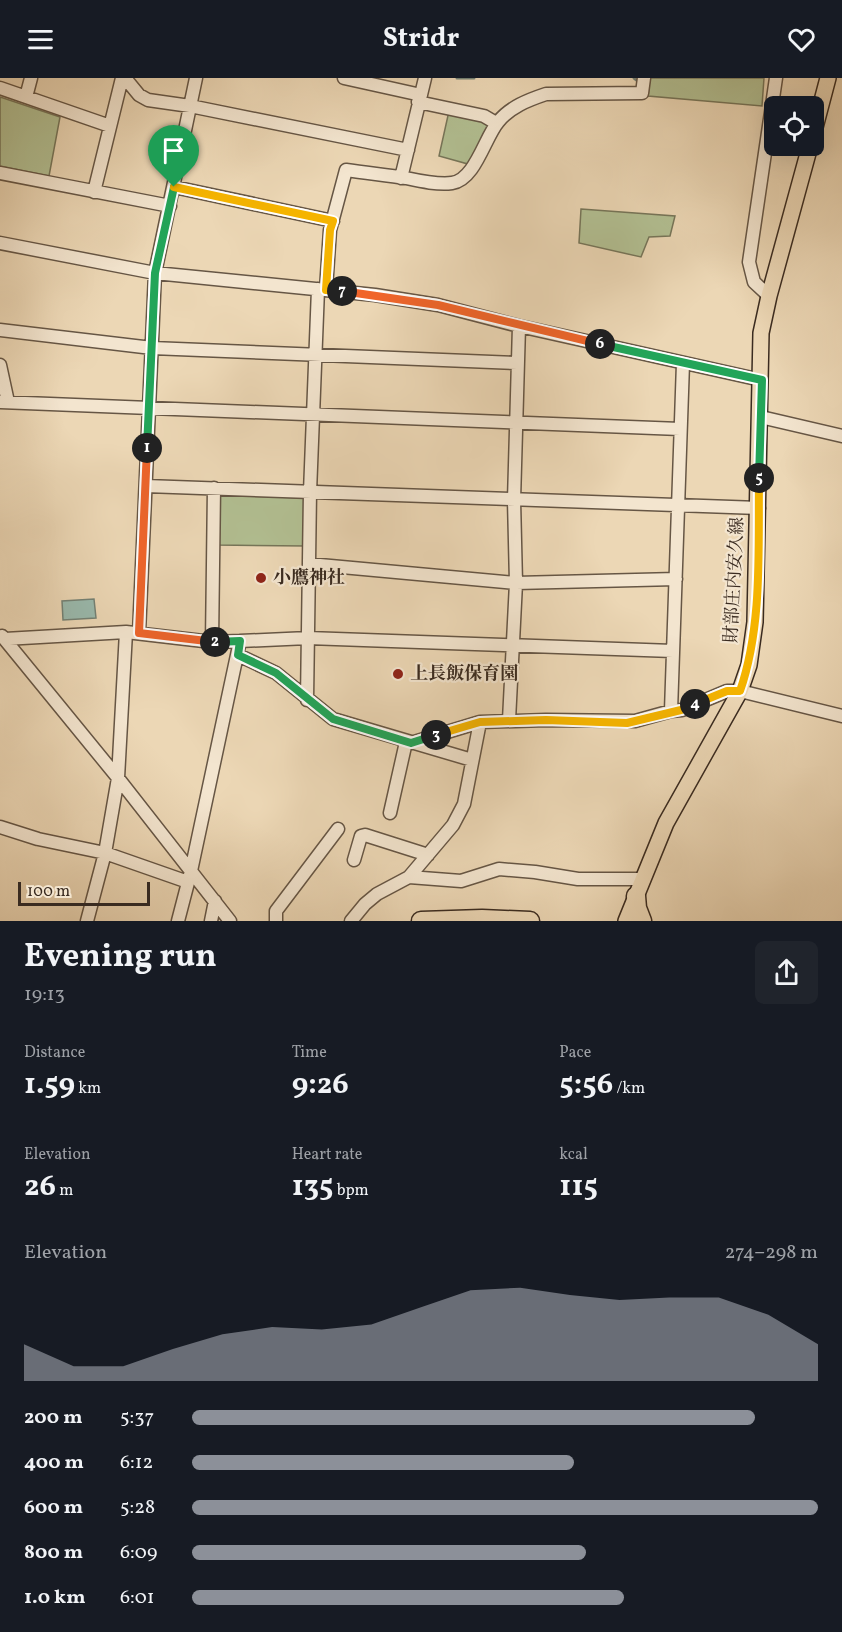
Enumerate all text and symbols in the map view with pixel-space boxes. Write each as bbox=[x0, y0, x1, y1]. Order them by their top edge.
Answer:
text: Stridr bbox=[383, 20, 459, 58]
icon: menu bbox=[24, 23, 57, 56]
icon: heart bbox=[785, 23, 818, 56]
map controls bbox=[764, 96, 824, 156]
button: locate bbox=[764, 96, 824, 156]
pin bbox=[148, 125, 199, 187]
icon: arrive bbox=[157, 134, 190, 167]
pin: 7 bbox=[327, 276, 357, 306]
text: 7 bbox=[338, 280, 346, 302]
pin: 6 bbox=[585, 329, 615, 359]
text: 6 bbox=[596, 333, 604, 355]
pin: 1 bbox=[132, 433, 162, 463]
text: 1 bbox=[144, 437, 150, 459]
pin: 5 bbox=[744, 463, 774, 493]
text: 5 bbox=[755, 467, 763, 489]
street label: 財部庄内安久線 bbox=[719, 516, 751, 644]
place label: 小鷹神社 bbox=[273, 566, 345, 591]
marker: 小鷹神社 bbox=[254, 571, 268, 585]
pin: 2 bbox=[200, 627, 230, 657]
text: 2 bbox=[211, 631, 219, 653]
place label: 上長飯保育園 bbox=[410, 662, 518, 687]
marker: 上長飯保育園 bbox=[391, 667, 405, 681]
pin: 4 bbox=[680, 689, 710, 719]
text: 4 bbox=[690, 693, 700, 715]
pin: 3 bbox=[421, 720, 451, 750]
text: 3 bbox=[432, 724, 440, 746]
scale bar bbox=[18, 879, 150, 906]
text: 100 m bbox=[27, 881, 70, 903]
text: Evening run bbox=[24, 935, 217, 981]
button: share bbox=[755, 941, 818, 1004]
text: 19:13 bbox=[24, 981, 65, 1009]
text: Distance bbox=[24, 1042, 85, 1064]
text: Time bbox=[292, 1042, 327, 1064]
text: Pace bbox=[559, 1042, 591, 1064]
text: 1.59 bbox=[24, 1064, 75, 1106]
text: 9:26 bbox=[292, 1064, 349, 1106]
text: 5:56 bbox=[559, 1064, 613, 1106]
text: km bbox=[75, 1078, 101, 1100]
text: /km bbox=[613, 1078, 645, 1100]
text: Elevation bbox=[24, 1144, 91, 1166]
text: Heart rate bbox=[292, 1144, 362, 1166]
text: kcal bbox=[559, 1144, 588, 1166]
text: 26 bbox=[24, 1166, 56, 1208]
text: 135 bbox=[292, 1166, 333, 1208]
text: 115 bbox=[559, 1166, 598, 1208]
text: m bbox=[56, 1180, 73, 1202]
text: bpm bbox=[333, 1180, 369, 1202]
text: Elevation bbox=[24, 1239, 107, 1267]
text: 274–298 m bbox=[725, 1239, 818, 1267]
text: 200 m bbox=[24, 1404, 82, 1432]
text: 5:37 bbox=[120, 1404, 154, 1432]
text: 400 m bbox=[24, 1449, 84, 1477]
text: 6:12 bbox=[120, 1449, 153, 1477]
text: 600 m bbox=[24, 1494, 83, 1522]
text: 5:28 bbox=[120, 1494, 155, 1522]
text: 800 m bbox=[24, 1539, 83, 1567]
text: 6:09 bbox=[120, 1539, 157, 1567]
text: 1.0 km bbox=[24, 1584, 86, 1612]
text: 6:01 bbox=[120, 1584, 155, 1612]

